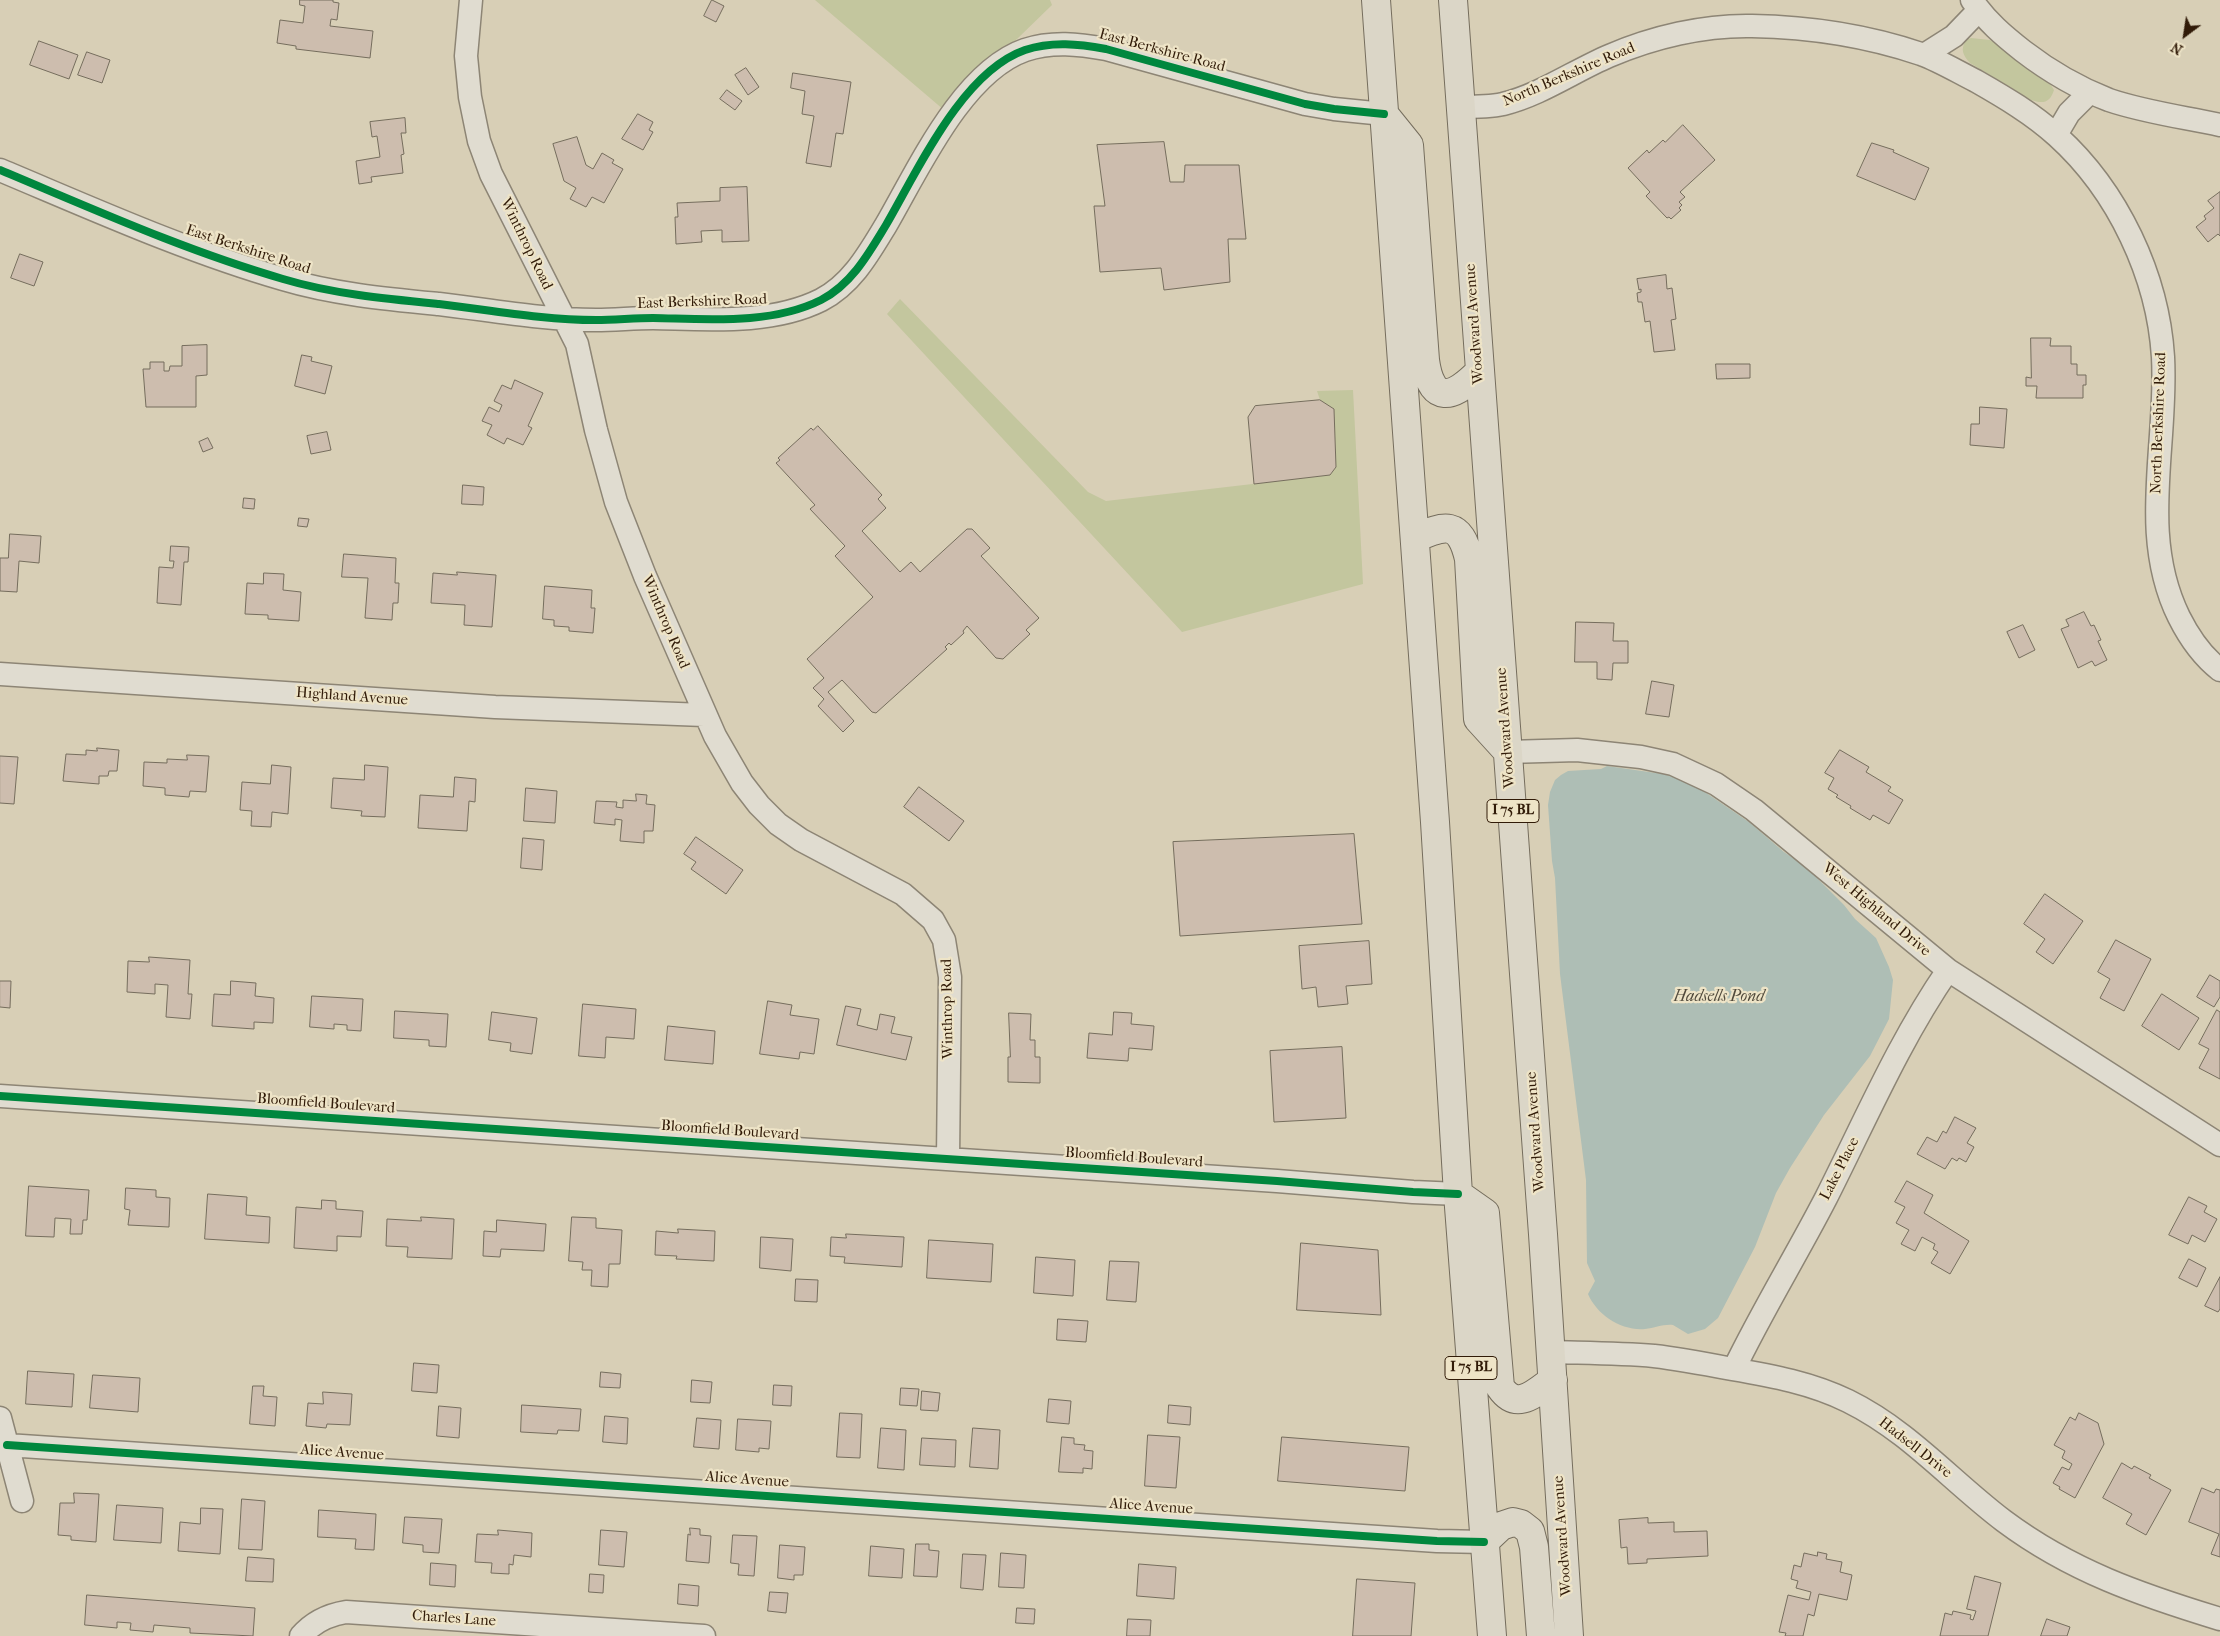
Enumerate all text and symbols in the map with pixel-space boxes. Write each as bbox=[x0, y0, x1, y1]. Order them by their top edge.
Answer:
north arrow bbox=[2160, 10, 2210, 60]
street label: East Berkshire Road bbox=[1097, 25, 1227, 77]
text: N bbox=[2168, 38, 2186, 58]
street label: North Berkshire Road bbox=[1500, 39, 1638, 111]
street label: Winthrop Road bbox=[496, 195, 556, 293]
street label: East Berkshire Road bbox=[183, 221, 313, 279]
street label: Woodward Avenue bbox=[1462, 263, 1488, 385]
street label: East Berkshire Road bbox=[637, 291, 767, 313]
street label: North Berkshire Road bbox=[2148, 352, 2170, 494]
street label: Winthrop Road bbox=[637, 572, 693, 672]
street label: Woodward Avenue bbox=[1493, 667, 1519, 789]
street label: Highland Avenue bbox=[295, 684, 409, 710]
road number: I 75 BL bbox=[1487, 799, 1539, 822]
street label: West Highland Drive bbox=[1818, 859, 1934, 961]
street label: Winthrop Road bbox=[938, 959, 958, 1059]
water label: Hadsells Pond bbox=[1674, 987, 1764, 1007]
street label: Woodward Avenue bbox=[1523, 1071, 1549, 1193]
street label: Bloomfield Boulevard bbox=[256, 1090, 396, 1118]
street label: Bloomfield Boulevard bbox=[660, 1117, 800, 1145]
street label: Lake Place bbox=[1816, 1134, 1864, 1204]
street label: Bloomfield Boulevard bbox=[1064, 1144, 1204, 1172]
road number: I 75 BL bbox=[1445, 1356, 1497, 1380]
street label: Hadsell Drive bbox=[1875, 1414, 1955, 1482]
street label: Alice Avenue bbox=[300, 1441, 384, 1465]
street label: Alice Avenue bbox=[705, 1468, 789, 1492]
street label: Woodward Avenue bbox=[1550, 1475, 1576, 1597]
street label: Alice Avenue bbox=[1109, 1495, 1193, 1519]
street label: Charles Lane bbox=[411, 1607, 497, 1631]

